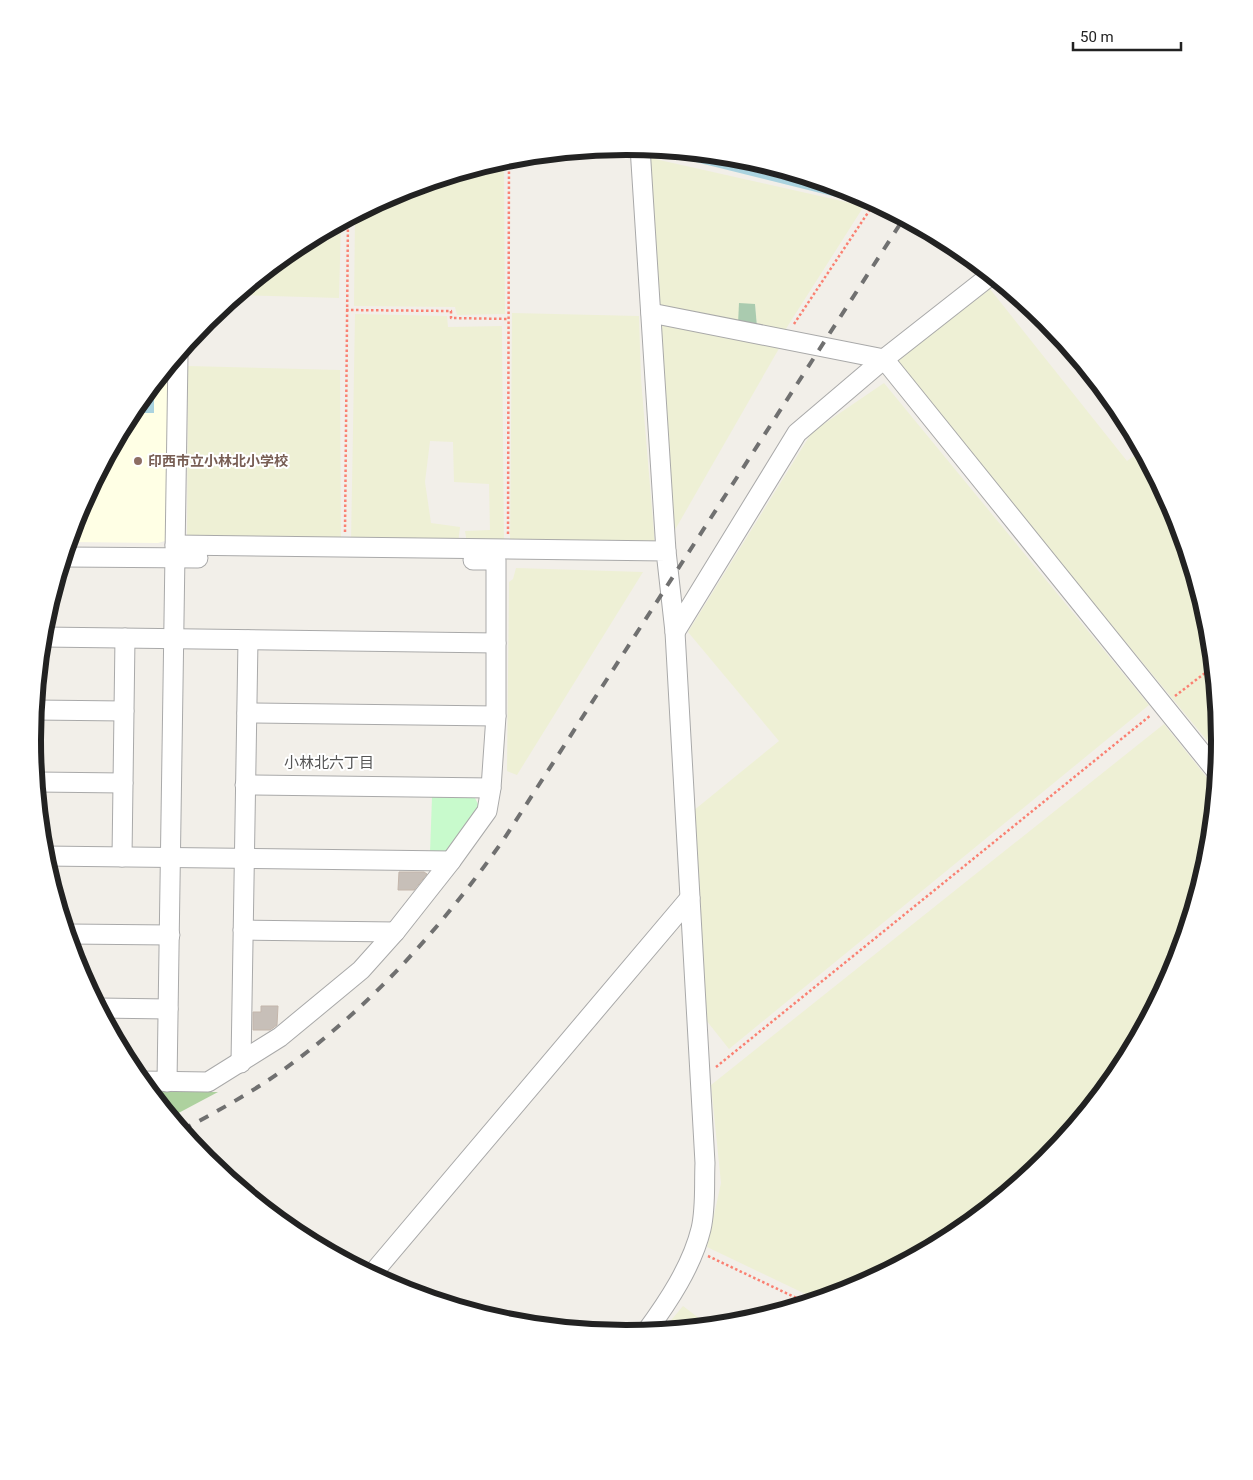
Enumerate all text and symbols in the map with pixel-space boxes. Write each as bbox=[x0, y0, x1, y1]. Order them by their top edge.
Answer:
scale bar bbox=[1073, 20, 1180, 52]
text: 50 m bbox=[1080, 28, 1114, 46]
place label: 印西市立小林北小学校 bbox=[148, 453, 288, 469]
marker: 印西市立小林北小学校 bbox=[132, 455, 144, 467]
district label: 小林北六丁目 bbox=[284, 754, 374, 772]

